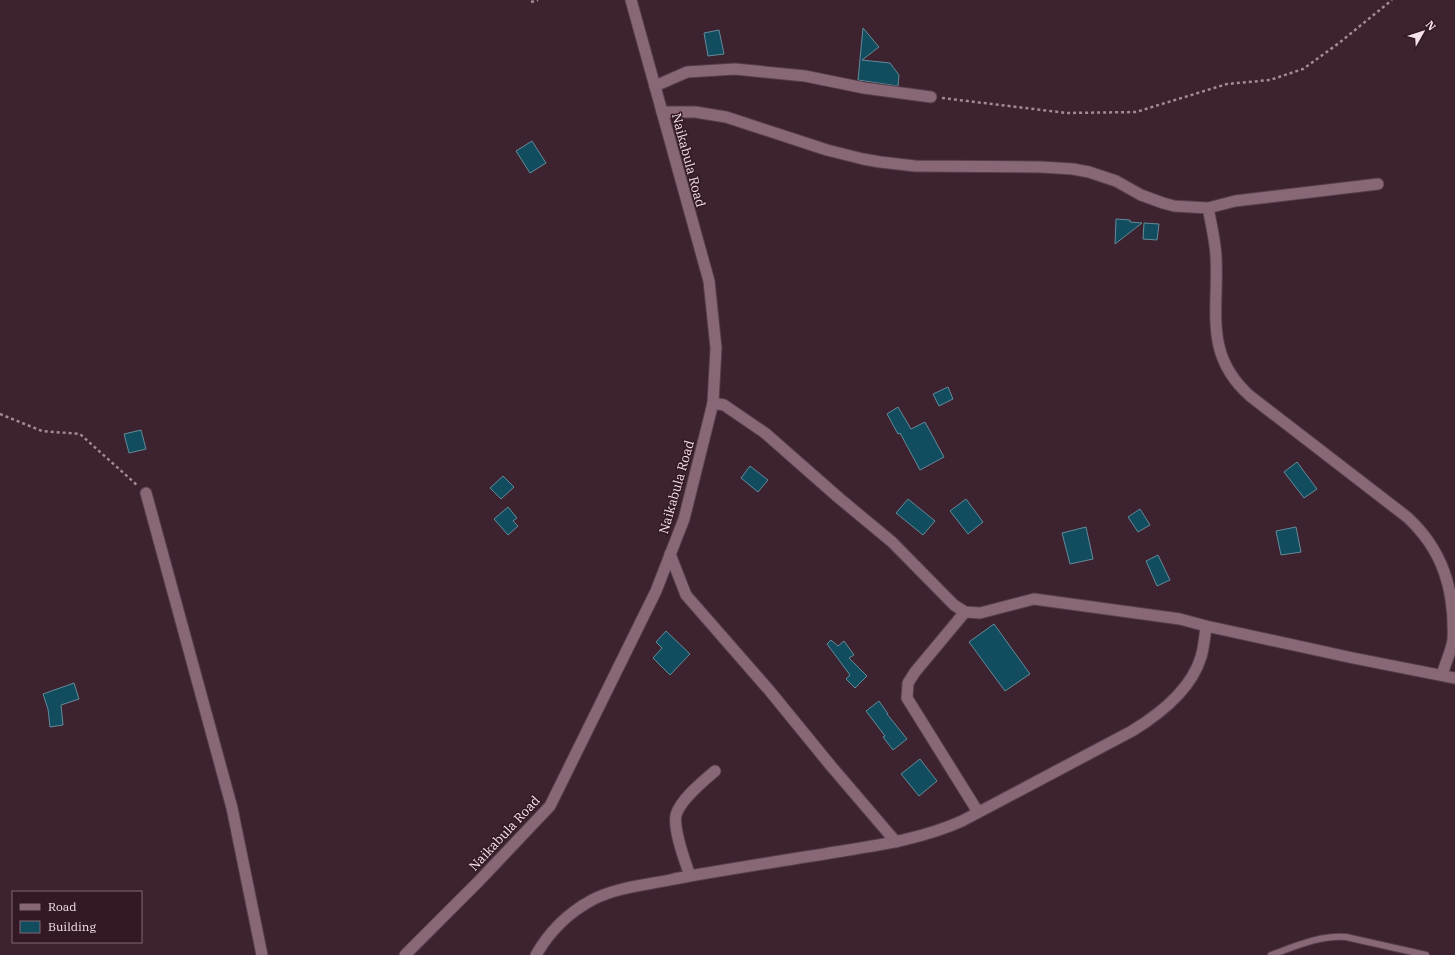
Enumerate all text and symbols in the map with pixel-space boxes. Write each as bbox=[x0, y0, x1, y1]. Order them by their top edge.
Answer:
north arrow bbox=[1403, 12, 1443, 52]
text: N bbox=[1423, 18, 1439, 34]
street label: Naikabula Road bbox=[668, 111, 709, 209]
street label: Naikabula Road bbox=[655, 438, 698, 536]
street label: Naikabula Road bbox=[465, 792, 544, 874]
legend bbox=[12, 891, 142, 943]
text: Road bbox=[48, 899, 77, 914]
text: Building bbox=[48, 919, 96, 934]

